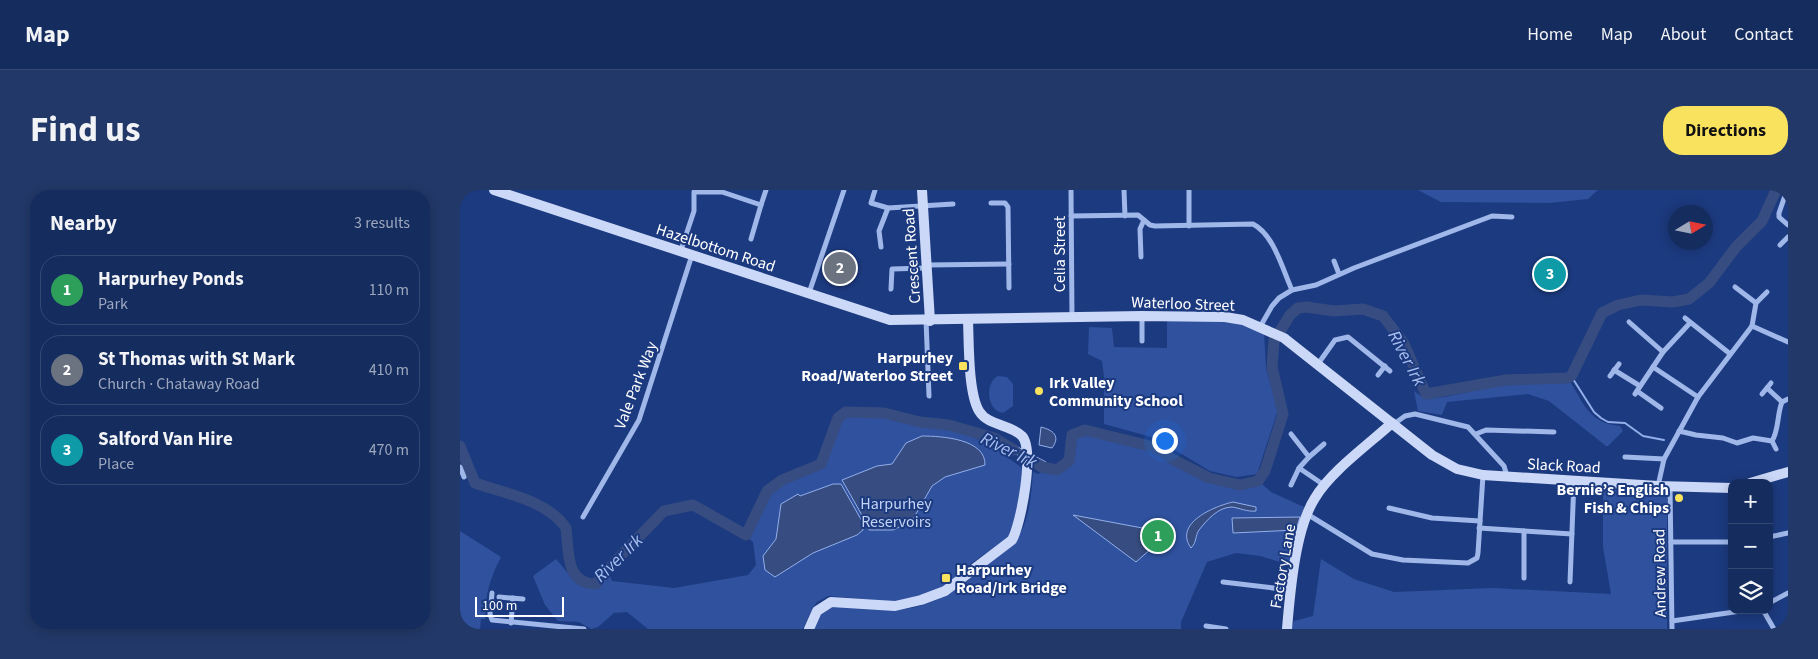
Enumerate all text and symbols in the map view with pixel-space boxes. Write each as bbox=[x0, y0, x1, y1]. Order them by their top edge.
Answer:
text: Map bbox=[25, 17, 70, 52]
text: Home bbox=[1527, 22, 1573, 47]
text: Map bbox=[1601, 22, 1633, 47]
text: About bbox=[1661, 22, 1706, 47]
text: Contact bbox=[1734, 22, 1793, 47]
text: Find us bbox=[30, 105, 140, 155]
button: Directions bbox=[1663, 106, 1788, 155]
north arrow bbox=[1668, 205, 1713, 250]
street label: Crescent Road bbox=[898, 207, 926, 304]
text: Nearby bbox=[50, 208, 117, 238]
text: 3 results bbox=[354, 212, 410, 234]
street label: Celia Street bbox=[1049, 215, 1071, 292]
street label: Hazelbottom Road bbox=[653, 218, 778, 278]
pin: 2 bbox=[824, 249, 856, 287]
pin: 3 bbox=[1534, 255, 1566, 293]
text: Harpurhey Ponds bbox=[98, 266, 244, 293]
text: 1 bbox=[63, 279, 71, 301]
text: 110 m bbox=[369, 279, 409, 301]
street label: Waterloo Street bbox=[1131, 291, 1236, 317]
text: Park bbox=[98, 293, 128, 315]
water label: River Irk bbox=[1381, 326, 1432, 391]
street label: Vale Park Way bbox=[609, 338, 663, 432]
text: St Thomas with St Mark bbox=[98, 346, 295, 373]
place label: Harpurhey Road/Waterloo Street bbox=[801, 347, 954, 387]
text: 2 bbox=[63, 359, 71, 381]
text: 410 m bbox=[369, 359, 409, 381]
marker: Harpurhey Road/Waterloo Street bbox=[957, 360, 969, 372]
place label: Irk Valley Community School bbox=[1049, 372, 1183, 412]
text: Church · Chataway Road bbox=[98, 373, 260, 395]
marker: Irk Valley Community School bbox=[1033, 385, 1045, 397]
text: Salford Van Hire bbox=[98, 426, 233, 453]
water label: River Irk bbox=[976, 426, 1042, 475]
your location bbox=[1152, 428, 1178, 454]
text: 3 bbox=[63, 439, 71, 461]
text: 470 m bbox=[369, 439, 409, 461]
text: Place bbox=[98, 453, 134, 475]
street label: Slack Road bbox=[1527, 453, 1601, 479]
place label: Bernie’s English Fish & Chips bbox=[1557, 479, 1669, 519]
map controls bbox=[1728, 479, 1773, 614]
button: + bbox=[1728, 479, 1773, 524]
marker: Bernie’s English Fish & Chips bbox=[1673, 492, 1685, 504]
park label: Harpurhey Reservoirs bbox=[860, 493, 932, 533]
pin: 1 bbox=[1142, 517, 1174, 555]
street label: Factory Lane bbox=[1265, 522, 1301, 610]
button: − bbox=[1728, 524, 1773, 569]
water label: River Irk bbox=[588, 528, 649, 588]
street label: Andrew Road bbox=[1648, 528, 1672, 618]
place label: Harpurhey Road/Irk Bridge bbox=[956, 559, 1067, 599]
button: layers bbox=[1728, 569, 1773, 614]
marker: Harpurhey Road/Irk Bridge bbox=[940, 572, 952, 584]
scale bar bbox=[475, 594, 564, 617]
text: 100 m bbox=[482, 596, 517, 616]

